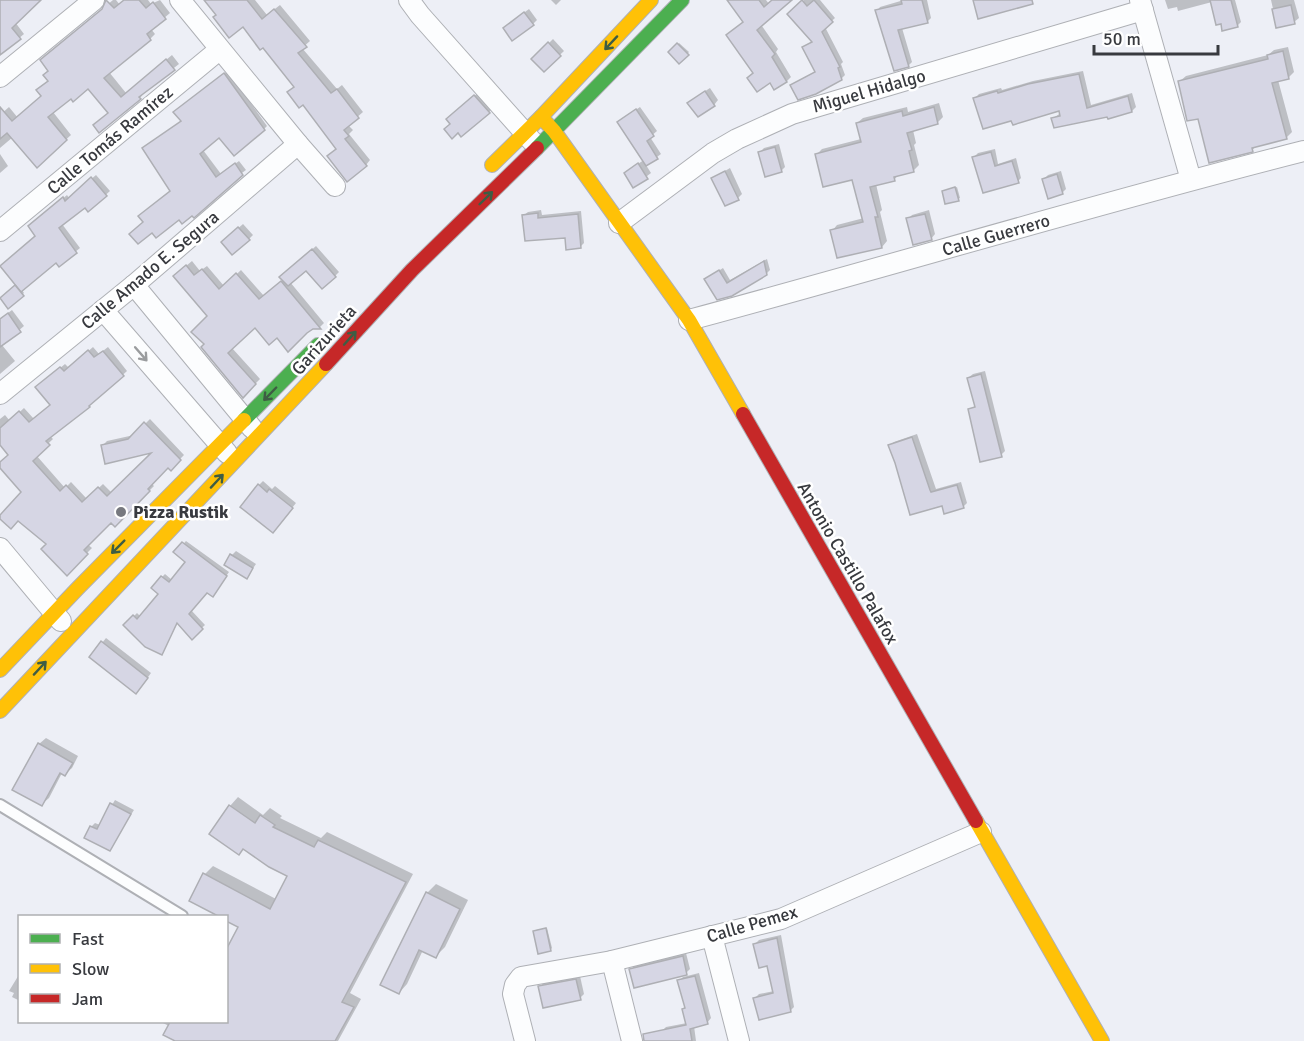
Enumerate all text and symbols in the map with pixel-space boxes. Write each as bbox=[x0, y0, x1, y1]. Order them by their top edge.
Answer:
scale bar bbox=[1094, 18, 1218, 56]
text: 50 m bbox=[1103, 28, 1141, 50]
one-way arrow bbox=[603, 35, 618, 50]
street label: Miguel Hidalgo bbox=[810, 64, 928, 118]
street label: Calle Tomás Ramírez bbox=[43, 81, 177, 199]
one-way arrow bbox=[478, 191, 493, 205]
street label: Calle Amado E. Segura bbox=[77, 206, 223, 334]
street label: Calle Guerrero bbox=[940, 209, 1052, 261]
street label: Garizurieta bbox=[287, 300, 361, 380]
one-way arrow bbox=[343, 331, 357, 346]
one-way arrow bbox=[134, 346, 148, 361]
one-way arrow bbox=[263, 386, 278, 401]
one-way arrow bbox=[210, 473, 224, 488]
street label: Antonio Castillo Palafox bbox=[793, 478, 904, 649]
place label: Pizza Rustik bbox=[133, 501, 229, 523]
marker: Pizza Rustik bbox=[114, 505, 128, 519]
one-way arrow bbox=[111, 540, 126, 555]
one-way arrow bbox=[33, 661, 47, 676]
street label: Calle Pemex bbox=[704, 900, 801, 947]
legend bbox=[18, 915, 228, 1023]
text: Fast bbox=[72, 928, 104, 950]
text: Slow bbox=[72, 958, 109, 980]
text: Jam bbox=[72, 988, 103, 1010]

